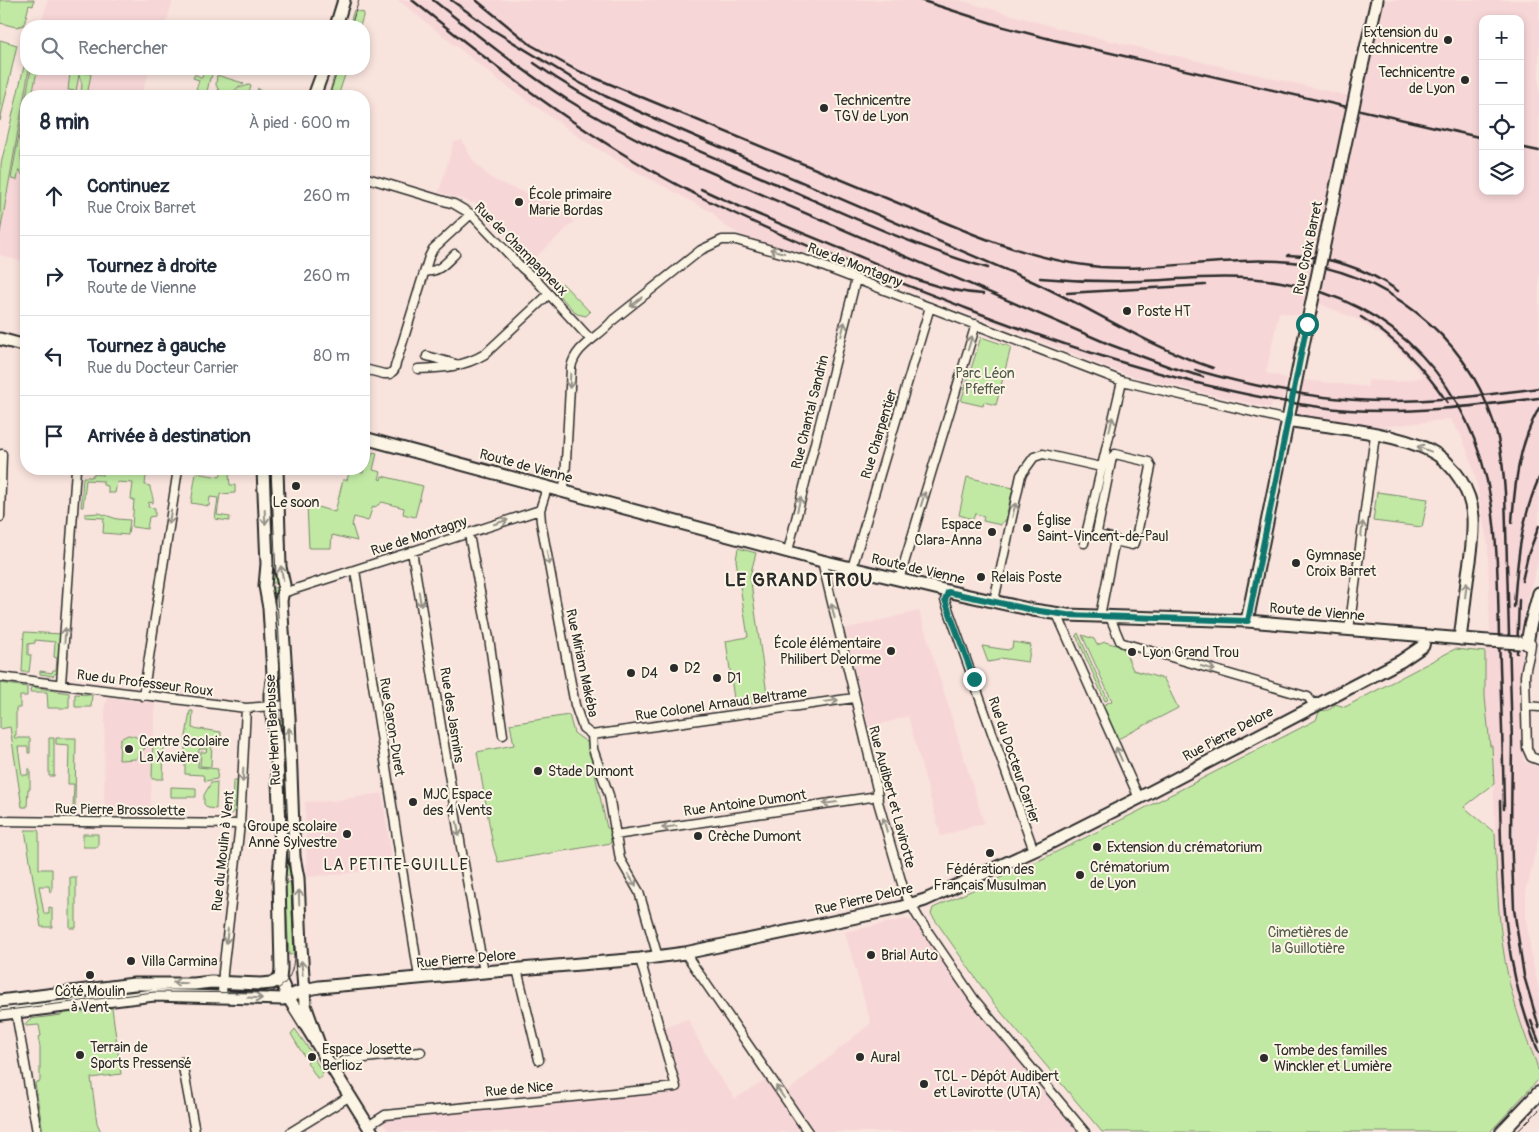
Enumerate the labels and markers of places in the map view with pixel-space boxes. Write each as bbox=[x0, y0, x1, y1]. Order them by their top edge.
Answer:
place label: Extension du technicentre bbox=[1362, 24, 1438, 57]
marker: Extension du technicentre bbox=[1442, 34, 1454, 46]
place label: Technicentre de Lyon bbox=[1378, 64, 1455, 97]
marker: Technicentre de Lyon bbox=[1459, 74, 1471, 86]
place label: Technicentre TGV de Lyon bbox=[834, 92, 911, 125]
marker: Technicentre TGV de Lyon bbox=[818, 102, 830, 114]
place label: École primaire Marie Bordas bbox=[529, 185, 612, 219]
marker: École primaire Marie Bordas bbox=[513, 196, 525, 208]
place label: Poste HT bbox=[1137, 303, 1191, 320]
marker: Poste HT bbox=[1121, 305, 1133, 317]
marker: Le soon bbox=[290, 480, 302, 492]
place label: Le soon bbox=[273, 494, 320, 511]
place label: Église Saint-Vincent-de-Paul bbox=[1037, 511, 1169, 545]
place label: Espace Clara-Anna bbox=[915, 516, 982, 549]
marker: Église Saint-Vincent-de-Paul bbox=[1021, 522, 1033, 534]
marker: Espace Clara-Anna bbox=[986, 526, 998, 538]
place label: Gymnase Croix Barret bbox=[1306, 547, 1376, 580]
marker: Gymnase Croix Barret bbox=[1290, 557, 1302, 569]
place label: Relais Poste bbox=[991, 569, 1062, 586]
marker: Relais Poste bbox=[975, 571, 987, 583]
place label: École élémentaire Philibert Delorme bbox=[774, 634, 881, 668]
place label: Lyon Grand Trou bbox=[1142, 644, 1239, 661]
marker: École élémentaire Philibert Delorme bbox=[885, 645, 897, 657]
marker: Lyon Grand Trou bbox=[1126, 646, 1138, 658]
place label: D2 bbox=[684, 660, 701, 677]
marker: D2 bbox=[668, 662, 680, 674]
place label: D4 bbox=[641, 665, 658, 682]
marker: D4 bbox=[625, 667, 637, 679]
place label: D1 bbox=[727, 670, 741, 687]
marker: D1 bbox=[711, 672, 723, 684]
place label: Centre Scolaire La Xavière bbox=[139, 733, 229, 766]
marker: Centre Scolaire La Xavière bbox=[123, 743, 135, 755]
place label: Stade Dumont bbox=[548, 763, 634, 780]
marker: Stade Dumont bbox=[532, 765, 544, 777]
place label: MJC Espace des 4 Vents bbox=[423, 786, 493, 819]
marker: MJC Espace des 4 Vents bbox=[407, 796, 419, 808]
place label: Groupe scolaire Anne Sylvestre bbox=[247, 818, 337, 851]
marker: Groupe scolaire Anne Sylvestre bbox=[341, 828, 353, 840]
place label: Crèche Dumont bbox=[708, 828, 801, 845]
marker: Crèche Dumont bbox=[692, 830, 704, 842]
place label: Extension du crématorium bbox=[1107, 839, 1262, 856]
marker: Extension du crématorium bbox=[1091, 841, 1103, 853]
marker: Fédération des Français Musulman bbox=[984, 847, 996, 859]
place label: Crématorium de Lyon bbox=[1090, 859, 1169, 892]
place label: Fédération des Français Musulman bbox=[934, 861, 1047, 894]
marker: Crématorium de Lyon bbox=[1074, 869, 1086, 881]
place label: Brial Auto bbox=[881, 947, 939, 964]
marker: Brial Auto bbox=[865, 949, 877, 961]
place label: Villa Carmina bbox=[141, 953, 217, 970]
marker: Villa Carmina bbox=[125, 955, 137, 967]
marker: Côté Moulin à Vent bbox=[84, 969, 96, 981]
place label: Côté Moulin à Vent bbox=[55, 983, 125, 1016]
place label: Terrain de Sports Pressensé bbox=[90, 1039, 192, 1072]
place label: Espace Josette Berlioz bbox=[322, 1041, 411, 1074]
place label: Tombe des familles Winckler et Lumière bbox=[1274, 1042, 1392, 1075]
marker: Terrain de Sports Pressensé bbox=[74, 1049, 86, 1061]
place label: Aural bbox=[870, 1049, 900, 1066]
marker: Espace Josette Berlioz bbox=[306, 1051, 318, 1063]
marker: Aural bbox=[854, 1051, 866, 1063]
marker: Tombe des familles Winckler et Lumière bbox=[1258, 1052, 1270, 1064]
place label: TCL - Dépôt Audibert et Lavirotte (UTA) bbox=[934, 1068, 1059, 1101]
marker: TCL - Dépôt Audibert et Lavirotte (UTA) bbox=[918, 1078, 930, 1090]

